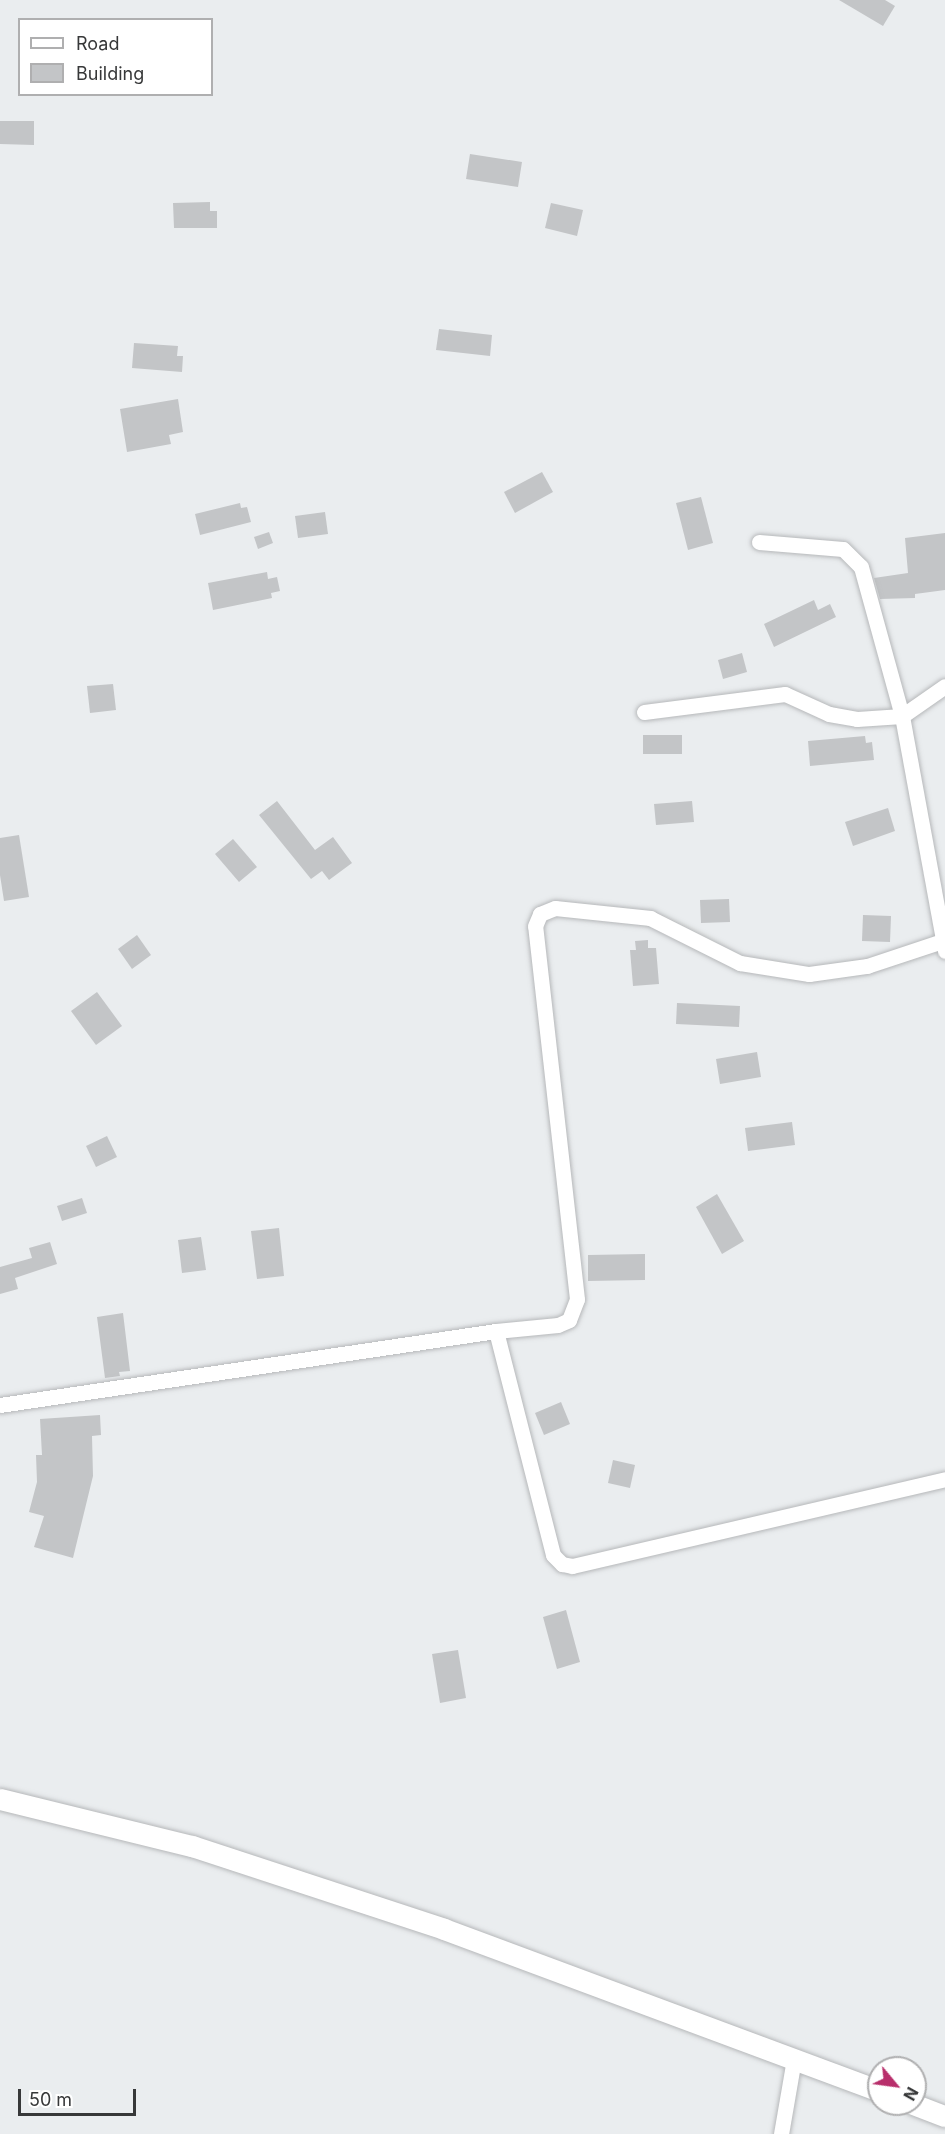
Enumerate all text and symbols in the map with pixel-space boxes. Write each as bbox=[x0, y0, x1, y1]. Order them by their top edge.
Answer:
legend bbox=[18, 18, 213, 96]
text: Road bbox=[76, 33, 119, 54]
text: Building bbox=[76, 63, 144, 84]
north arrow bbox=[867, 2056, 927, 2116]
scale bar bbox=[21, 2077, 140, 2115]
text: N bbox=[899, 2084, 923, 2104]
text: 50 m bbox=[29, 2089, 72, 2110]

